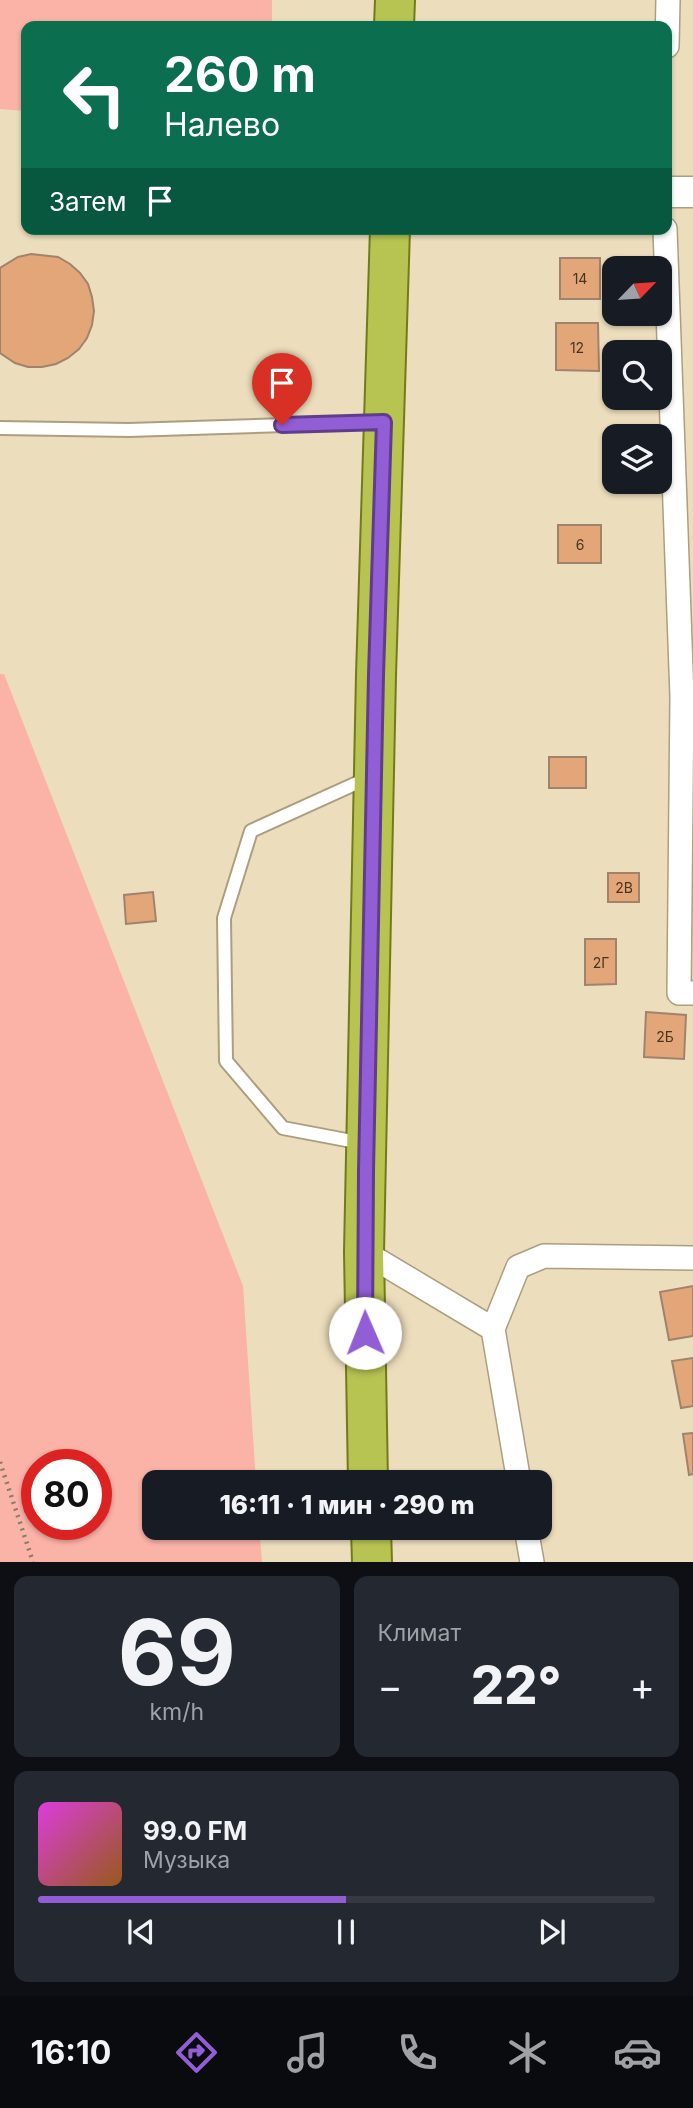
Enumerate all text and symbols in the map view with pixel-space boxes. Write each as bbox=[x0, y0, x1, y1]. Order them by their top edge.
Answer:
text: 260 m bbox=[164, 45, 316, 104]
icon: left bbox=[49, 49, 140, 140]
text: Налево bbox=[164, 105, 280, 144]
icon: arrive bbox=[141, 182, 179, 220]
text: Затем bbox=[49, 186, 127, 217]
north arrow bbox=[602, 256, 672, 326]
map controls bbox=[602, 256, 672, 494]
house number: 14 bbox=[573, 270, 587, 287]
house number: 12 bbox=[570, 339, 584, 356]
button: search bbox=[602, 340, 672, 410]
pin bbox=[252, 353, 312, 425]
icon: arrive bbox=[263, 364, 301, 402]
button: layers bbox=[602, 424, 672, 494]
house number: 6 bbox=[576, 536, 584, 553]
house number: 2В bbox=[615, 879, 633, 896]
house number: 2Г bbox=[593, 954, 609, 971]
house number: 2Б bbox=[656, 1028, 674, 1045]
position arrow bbox=[328, 1296, 402, 1370]
speed limit sign: 80 bbox=[21, 1449, 112, 1540]
text: 16:11 · 1 мин · 290 m bbox=[219, 1489, 475, 1520]
text: 69 bbox=[118, 1597, 236, 1707]
text: Климат bbox=[378, 1619, 461, 1647]
text: 22° bbox=[471, 1654, 561, 1717]
text: − bbox=[378, 1663, 403, 1709]
text: + bbox=[630, 1663, 655, 1709]
text: km/h bbox=[149, 1698, 204, 1726]
text: 99.0 FM bbox=[143, 1815, 247, 1846]
text: Музыка bbox=[143, 1846, 230, 1874]
icon: previous bbox=[122, 1913, 160, 1951]
icon: pause bbox=[327, 1913, 365, 1951]
icon: next bbox=[533, 1913, 571, 1951]
icon: directions bbox=[172, 2028, 221, 2077]
icon: music bbox=[283, 2028, 332, 2077]
icon: phone bbox=[393, 2028, 442, 2077]
icon: climate bbox=[503, 2028, 552, 2077]
icon: car bbox=[613, 2028, 662, 2077]
text: 16:10 bbox=[31, 2033, 111, 2072]

